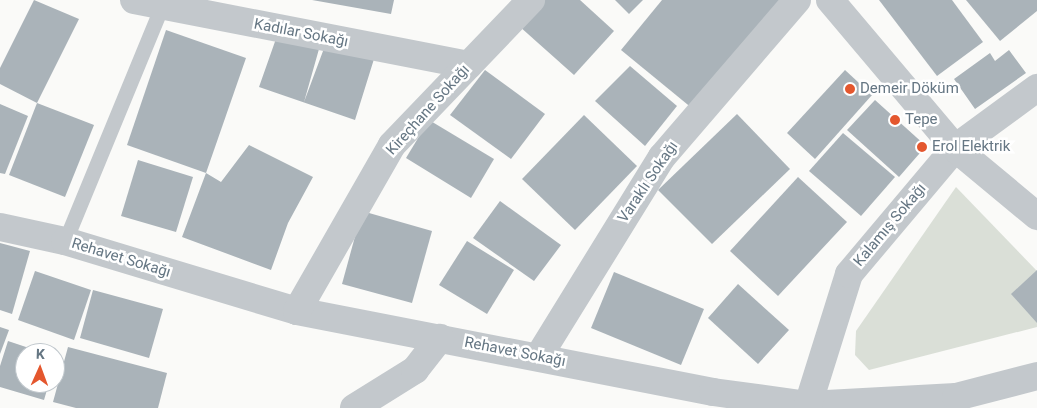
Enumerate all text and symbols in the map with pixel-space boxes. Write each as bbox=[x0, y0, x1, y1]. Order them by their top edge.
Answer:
street label: Kadılar Sokağı bbox=[252, 15, 350, 51]
street label: Kireçhane Sokağı bbox=[383, 61, 473, 159]
place label: Demeir Döküm bbox=[860, 80, 959, 98]
marker: Demeir Döküm bbox=[844, 83, 856, 95]
place label: Tepe bbox=[905, 111, 938, 129]
marker: Tepe bbox=[889, 114, 901, 126]
street label: Varaklı Sokağı bbox=[614, 138, 682, 226]
place label: Erol Elektrik bbox=[932, 138, 1010, 156]
marker: Erol Elektrik bbox=[916, 141, 928, 153]
street label: Kalamış Sokağı bbox=[850, 180, 930, 270]
street label: Rehavet Sokağı bbox=[69, 234, 173, 282]
street label: Rehavet Sokağı bbox=[463, 333, 567, 371]
north arrow bbox=[15, 343, 65, 393]
text: K bbox=[36, 346, 45, 362]

